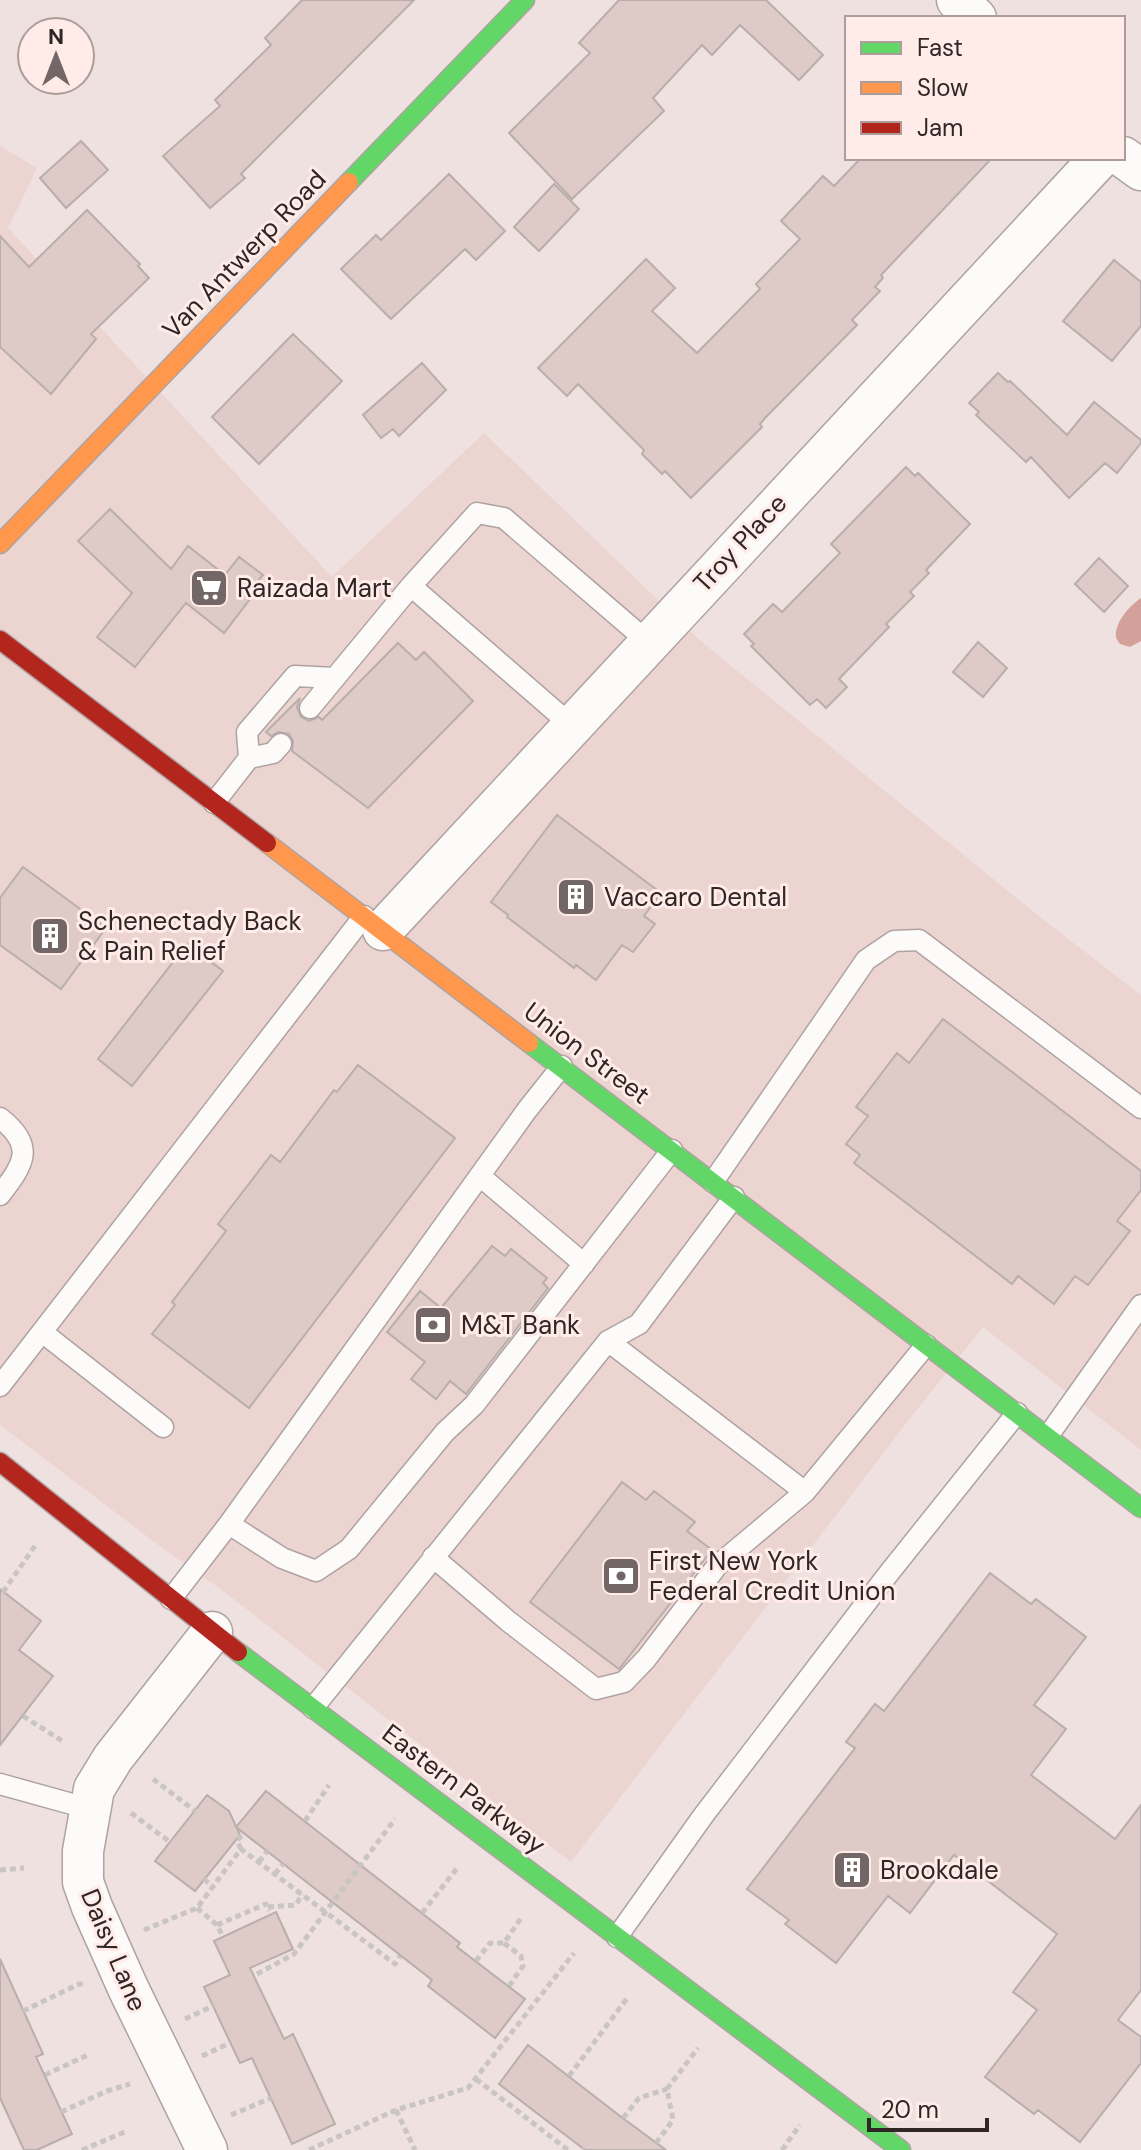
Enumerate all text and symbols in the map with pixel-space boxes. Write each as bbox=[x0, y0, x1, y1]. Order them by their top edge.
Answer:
north arrow bbox=[16, 16, 96, 96]
legend bbox=[845, 16, 1125, 160]
text: N bbox=[48, 22, 64, 51]
text: Fast bbox=[917, 32, 963, 63]
text: Slow bbox=[917, 72, 968, 103]
text: Jam bbox=[917, 112, 963, 143]
street label: Van Antwerp Road bbox=[155, 162, 333, 346]
street label: Troy Place bbox=[686, 487, 794, 599]
supermarket icon: Raizada Mart bbox=[188, 567, 230, 609]
place label: Raizada Mart bbox=[237, 571, 392, 605]
building icon: Vaccaro Dental bbox=[555, 876, 597, 918]
place label: Vaccaro Dental bbox=[604, 880, 787, 914]
place label: Schenectady Back & Pain Relief bbox=[78, 904, 302, 968]
building icon: Schenectady Back & Pain Relief bbox=[29, 915, 71, 957]
street label: Union Street bbox=[517, 995, 657, 1111]
bank icon: M&T Bank bbox=[412, 1304, 454, 1346]
place label: M&T Bank bbox=[461, 1308, 580, 1342]
place label: First New York Federal Credit Union bbox=[649, 1544, 895, 1608]
bank icon: First New York Federal Credit Union bbox=[600, 1555, 642, 1597]
street label: Eastern Parkway bbox=[375, 1716, 553, 1862]
building icon: Brookdale bbox=[831, 1849, 873, 1891]
place label: Brookdale bbox=[880, 1853, 999, 1887]
street label: Daisy Lane bbox=[73, 1884, 155, 2016]
scale bar bbox=[869, 2082, 987, 2132]
text: 20 m bbox=[881, 2094, 939, 2125]

